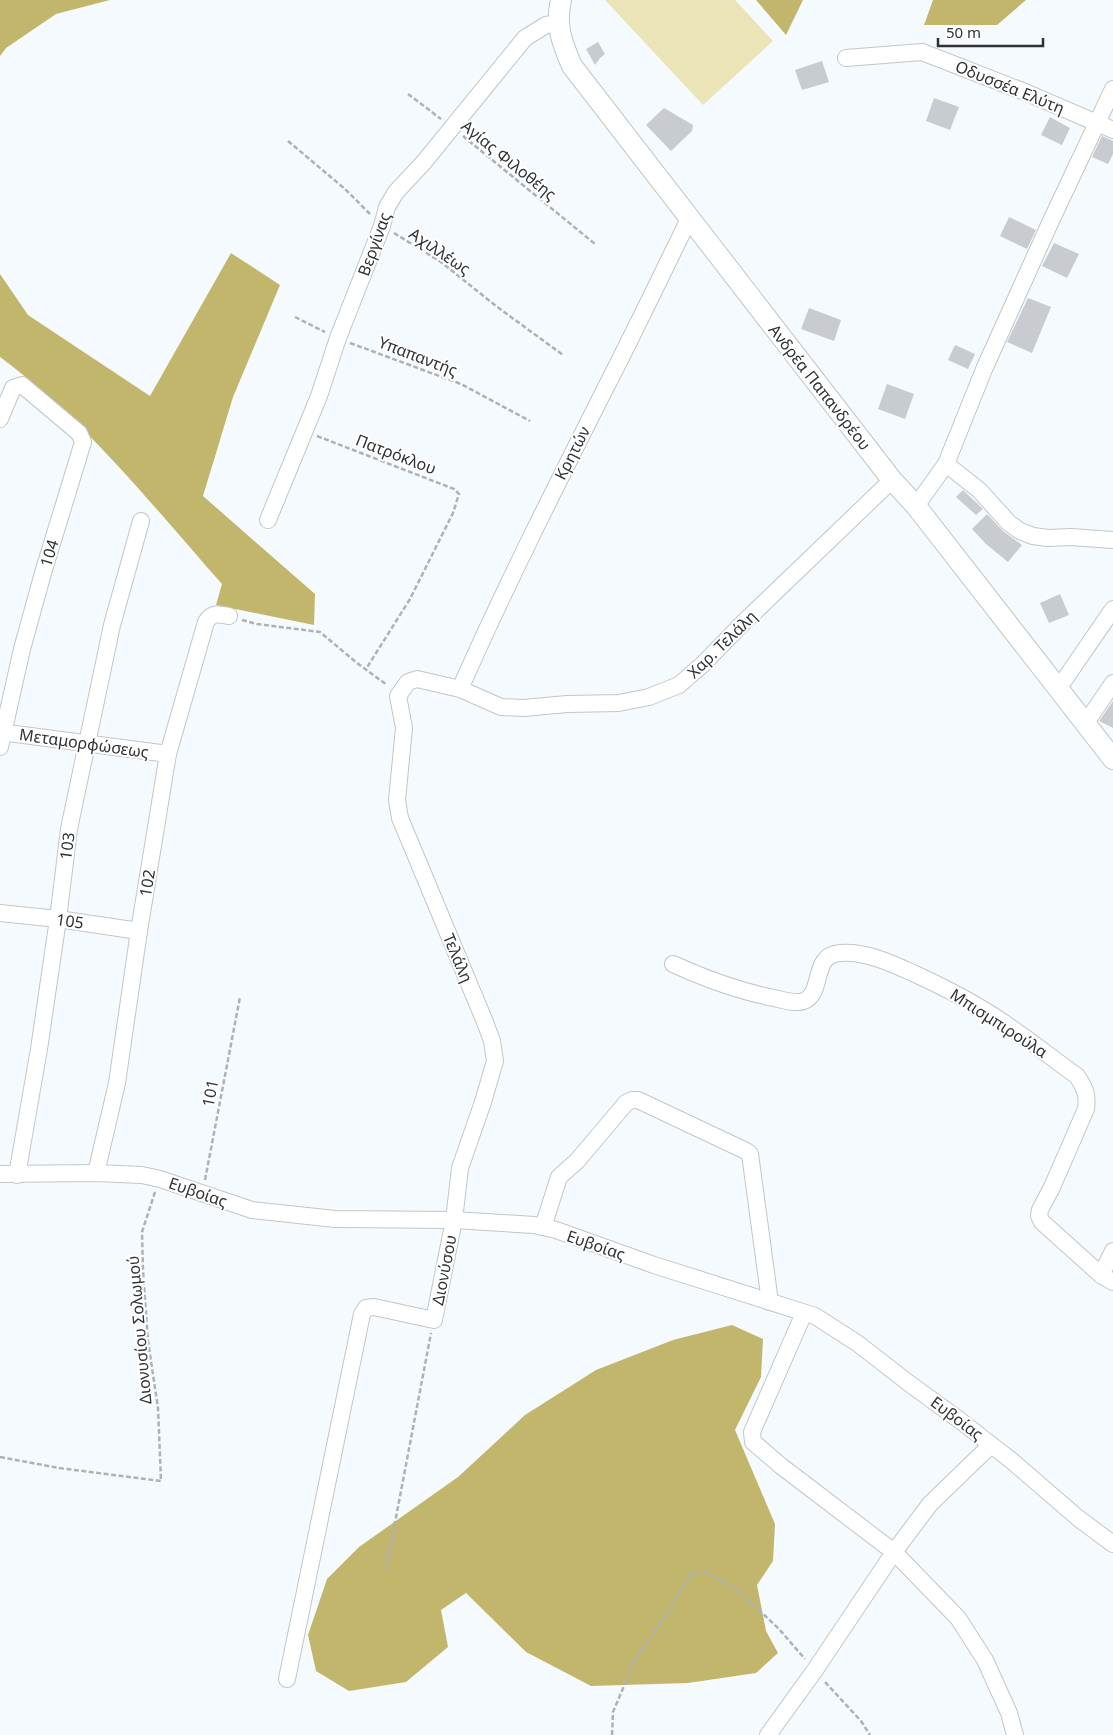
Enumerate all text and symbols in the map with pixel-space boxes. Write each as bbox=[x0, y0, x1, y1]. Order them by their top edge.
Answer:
scale bar bbox=[938, 15, 1043, 47]
text: 50 m bbox=[946, 22, 981, 42]
street label: Οδυσσέα Ελύτη bbox=[952, 55, 1068, 119]
street label: Αγίας Φιλοθέης bbox=[457, 115, 561, 205]
street label: Βεργίνας bbox=[352, 209, 396, 279]
street label: Αχιλλέως bbox=[405, 222, 475, 280]
street label: Ανδρέα Παπανδρέου bbox=[764, 319, 876, 455]
street label: Υπαπαντής bbox=[375, 331, 461, 381]
street label: Κρητών bbox=[549, 422, 595, 484]
street label: Πατρόκλου bbox=[353, 429, 439, 479]
street label: 104 bbox=[34, 537, 64, 569]
street label: Χαρ. Τελάλη bbox=[682, 605, 762, 683]
street label: Μεταμορφώσεως bbox=[18, 723, 150, 763]
street label: 103 bbox=[54, 831, 80, 861]
street label: 102 bbox=[134, 868, 160, 898]
street label: 105 bbox=[55, 908, 85, 934]
street label: Τελάλη bbox=[438, 930, 478, 986]
street label: Μπισμπιρούλα bbox=[946, 983, 1052, 1063]
street label: 101 bbox=[197, 1077, 223, 1109]
street label: Ευβοίας bbox=[166, 1172, 230, 1212]
street label: Ευβοίας bbox=[564, 1225, 628, 1265]
street label: Διονύσου bbox=[426, 1233, 462, 1307]
street label: Διονυσίου Σολωμού bbox=[122, 1255, 156, 1405]
street label: Ευβοίας bbox=[926, 1391, 988, 1445]

